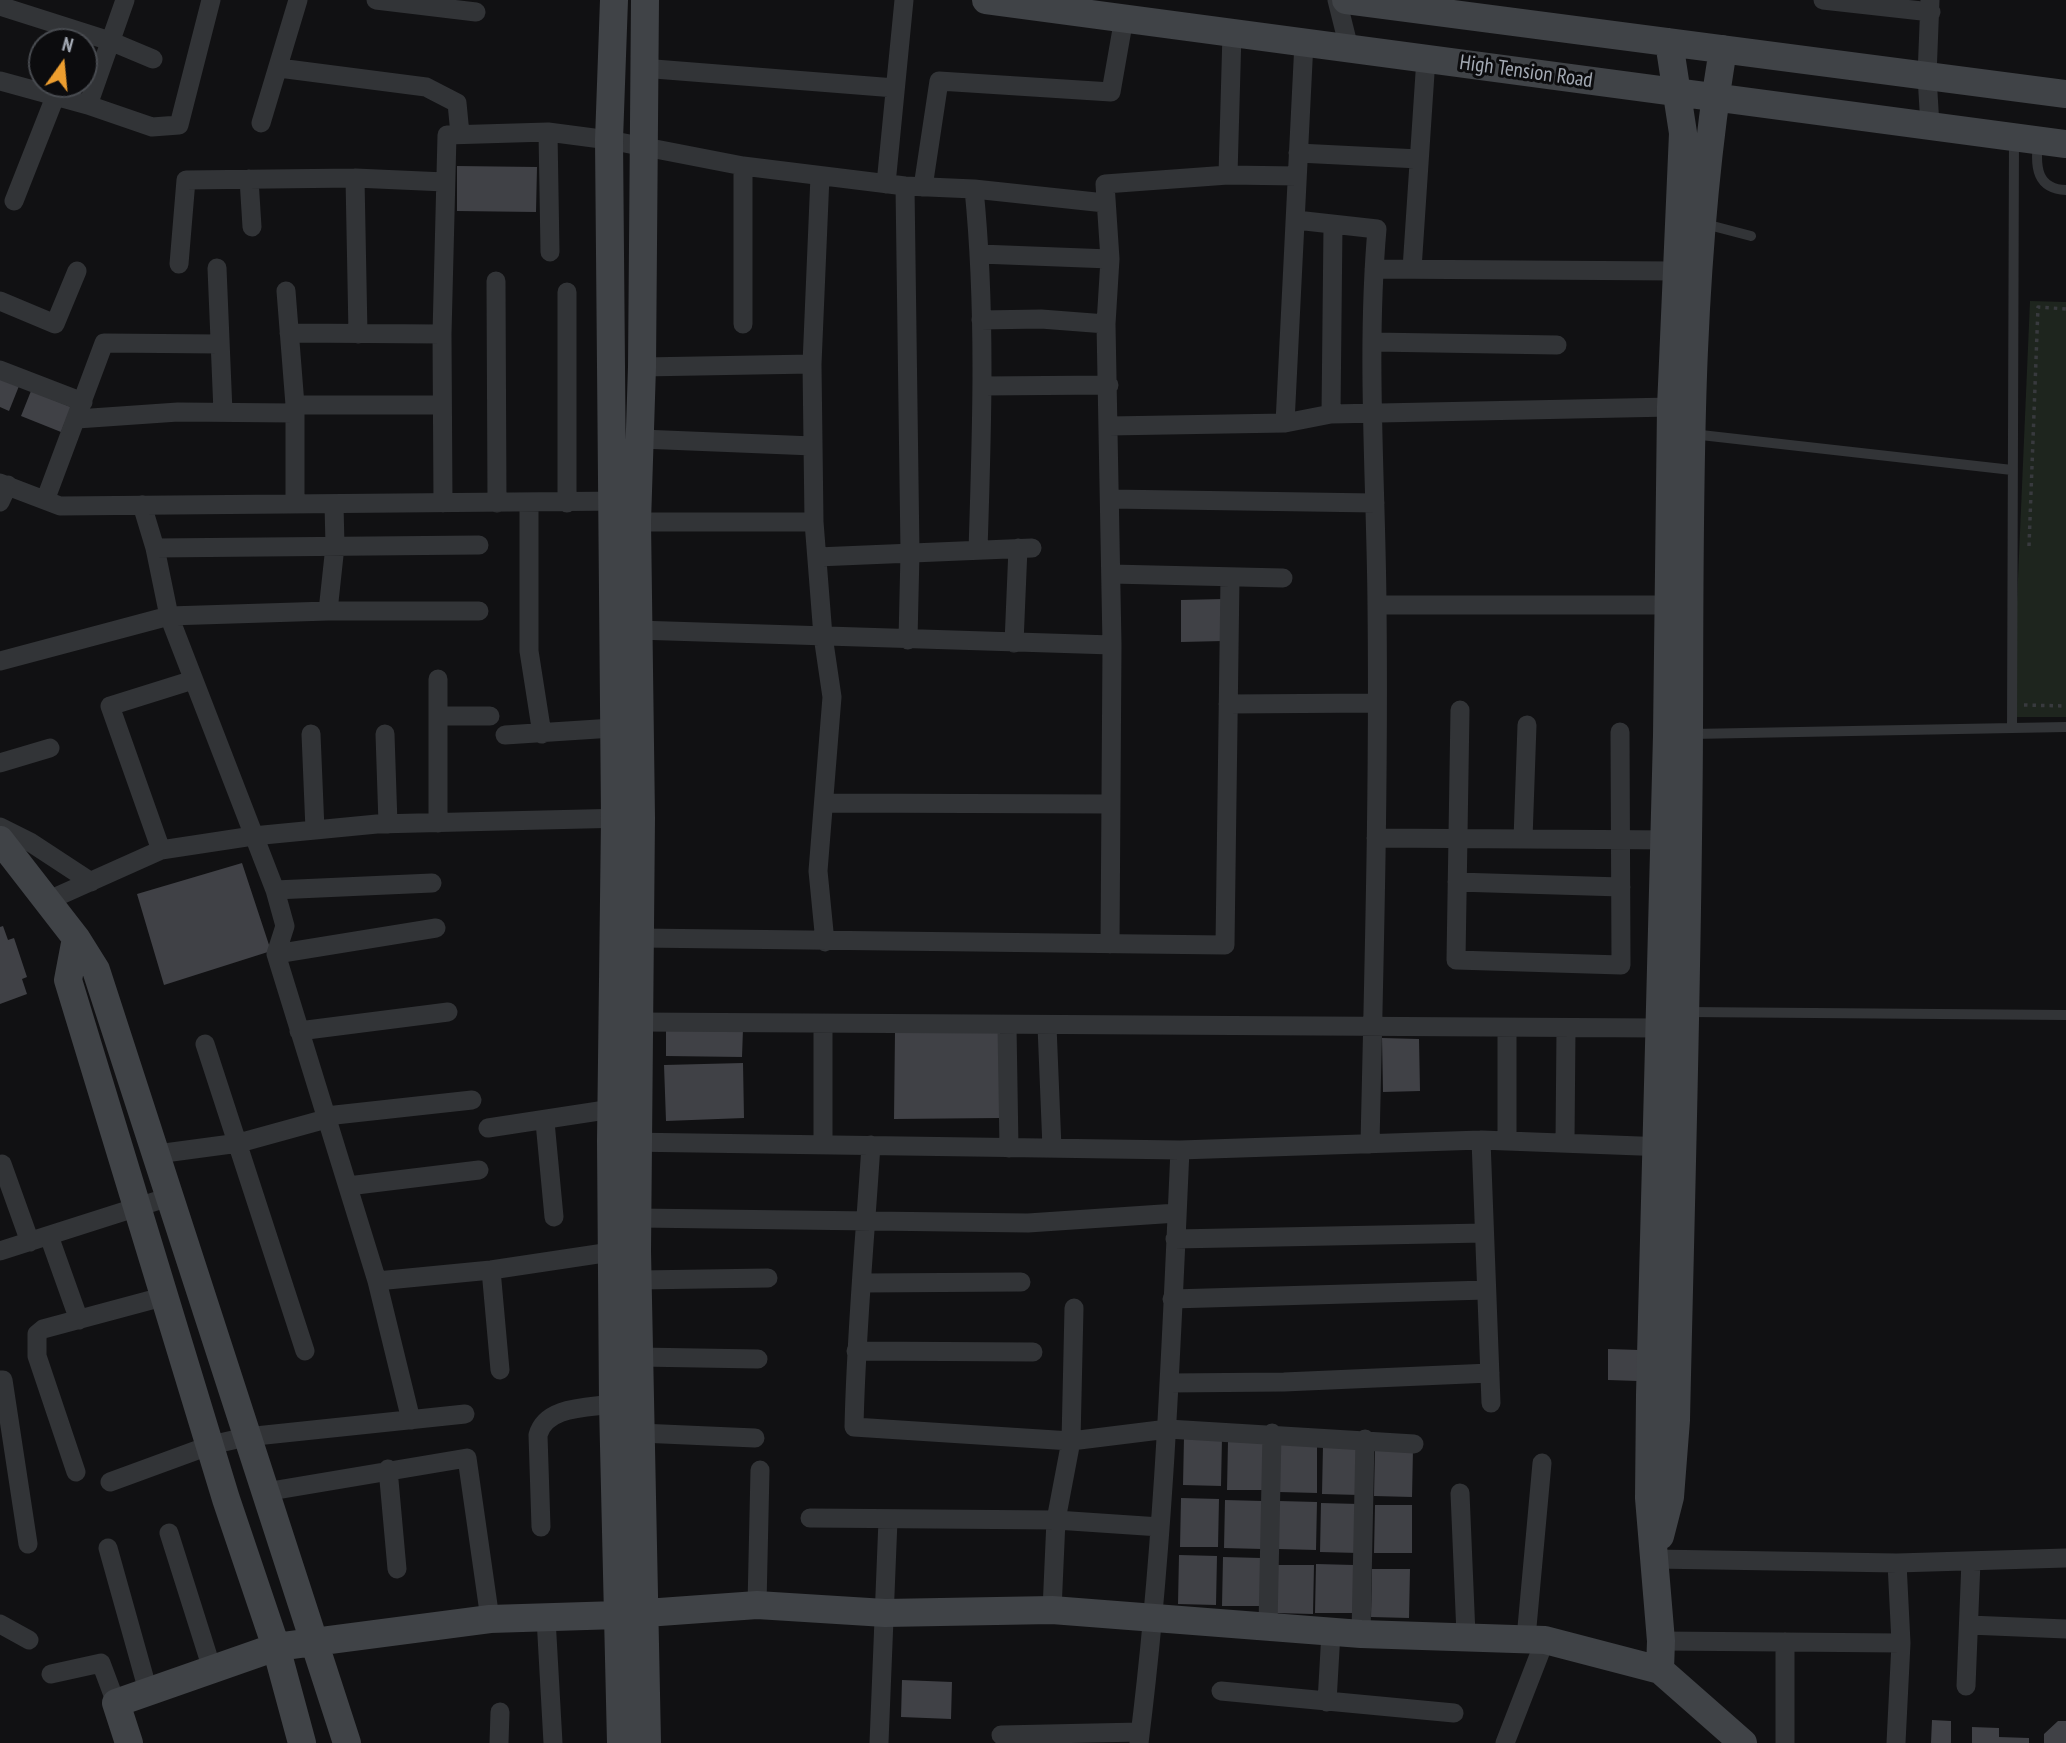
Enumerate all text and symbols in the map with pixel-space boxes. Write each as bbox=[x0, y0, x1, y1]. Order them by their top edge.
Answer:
north arrow bbox=[28, 28, 98, 98]
text: N bbox=[60, 32, 76, 58]
street label: High Tension Road bbox=[1458, 50, 1594, 94]

